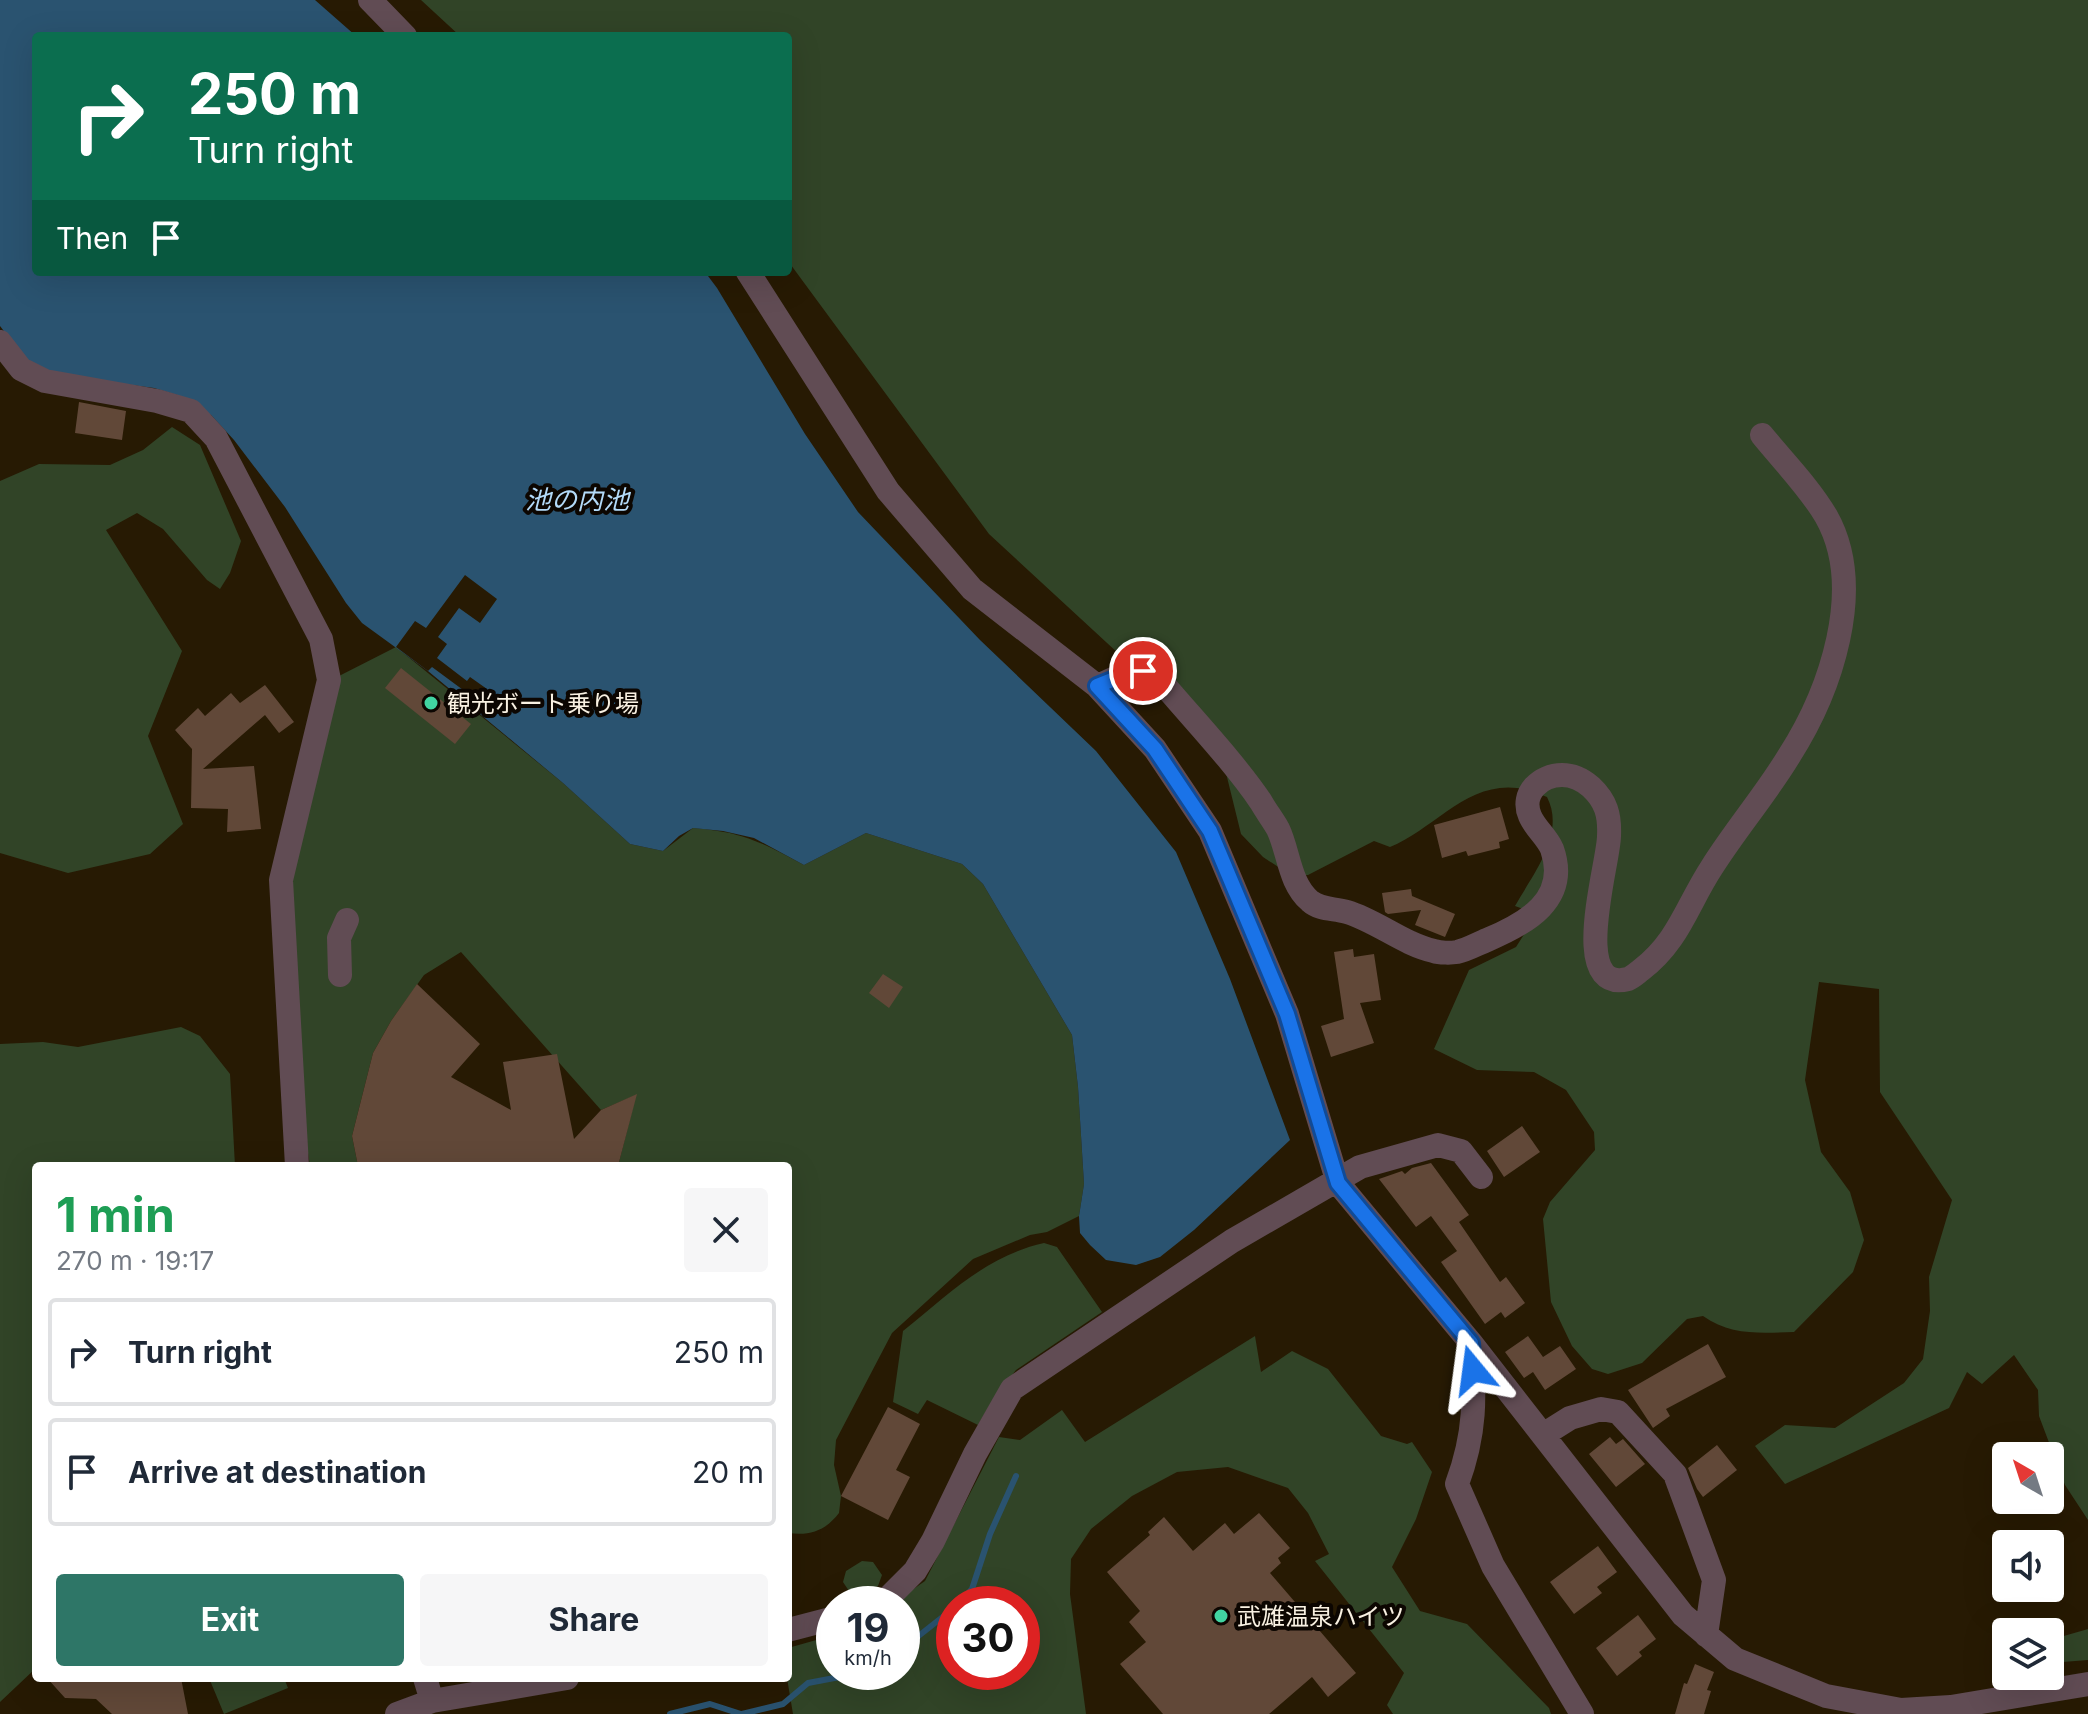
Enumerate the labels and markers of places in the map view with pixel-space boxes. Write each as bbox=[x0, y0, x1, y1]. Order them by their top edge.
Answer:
pin bbox=[1109, 637, 1177, 705]
place label: 観光ボート乗り場 bbox=[447, 689, 639, 718]
marker: 観光ボート乗り場 bbox=[422, 694, 440, 712]
place label: 武雄温泉ハイツ bbox=[1237, 1602, 1405, 1631]
marker: 武雄温泉ハイツ bbox=[1212, 1607, 1230, 1625]

